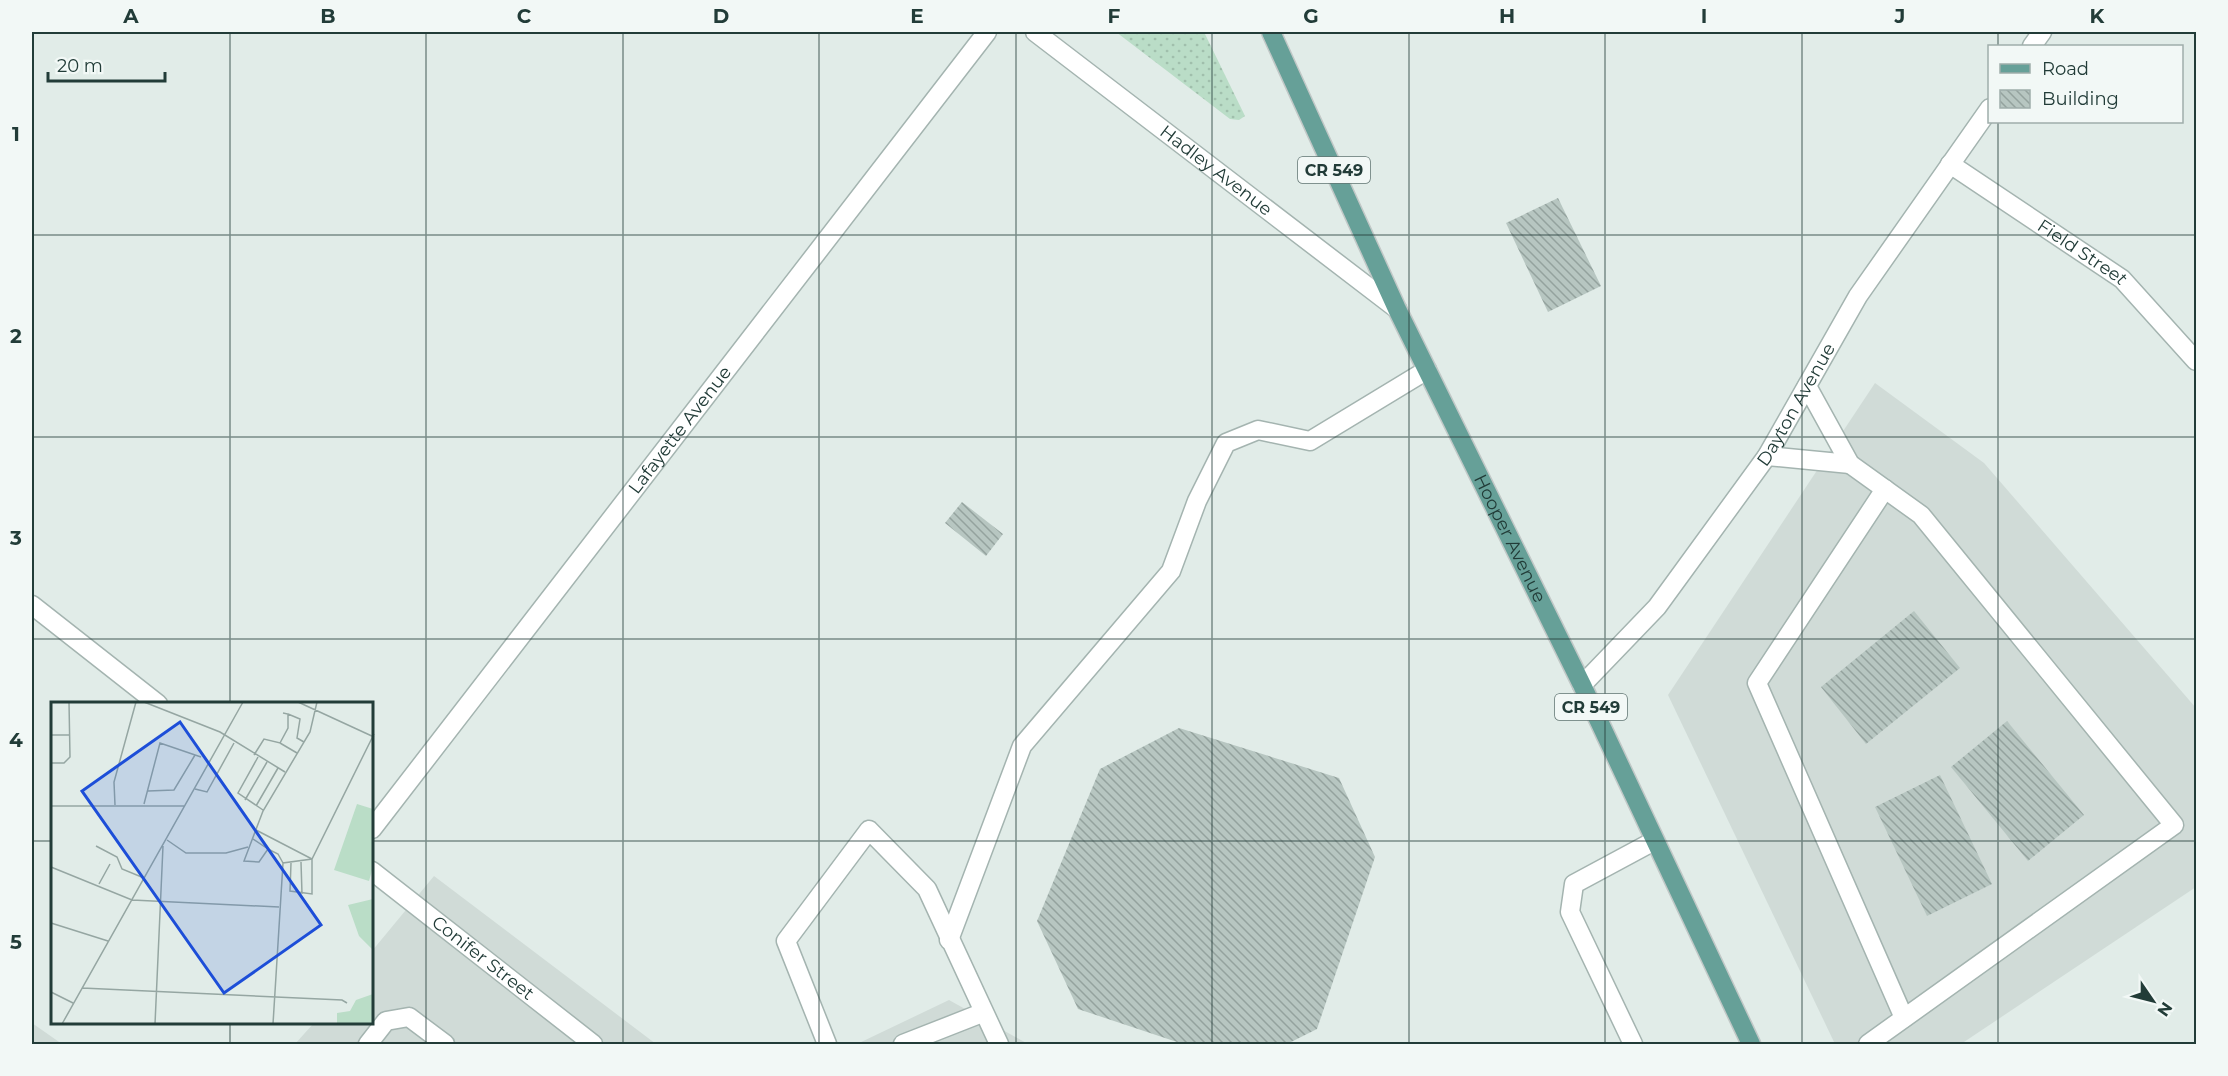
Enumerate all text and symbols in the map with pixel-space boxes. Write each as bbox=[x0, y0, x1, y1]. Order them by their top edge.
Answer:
text: A bbox=[122, 4, 139, 28]
text: B bbox=[320, 4, 336, 28]
text: C bbox=[517, 4, 532, 28]
text: D bbox=[713, 4, 729, 28]
text: E bbox=[910, 4, 924, 28]
text: F bbox=[1108, 4, 1121, 28]
text: G bbox=[1303, 4, 1319, 28]
text: H bbox=[1499, 4, 1515, 28]
text: I bbox=[1701, 4, 1707, 28]
text: J bbox=[1894, 4, 1905, 28]
text: K bbox=[2090, 4, 2106, 28]
scale bar bbox=[48, 45, 165, 83]
legend bbox=[1988, 45, 2183, 123]
text: 20 m bbox=[57, 55, 103, 77]
text: Road bbox=[2042, 58, 2089, 80]
text: Building bbox=[2042, 88, 2119, 110]
street label: Hadley Avenue bbox=[1156, 121, 1277, 221]
text: 1 bbox=[12, 122, 20, 146]
road number: CR 549 bbox=[1298, 157, 1370, 183]
street label: Field Street bbox=[2033, 215, 2133, 289]
text: 2 bbox=[10, 324, 22, 348]
street label: Dayton Avenue bbox=[1752, 339, 1840, 471]
street label: Lafayette Avenue bbox=[624, 362, 736, 498]
street label: Hooper Avenue bbox=[1469, 471, 1551, 606]
text: 3 bbox=[9, 526, 22, 550]
road number: CR 549 bbox=[1555, 694, 1627, 720]
inset map bbox=[51, 702, 374, 1025]
text: 4 bbox=[9, 728, 23, 752]
street label: Conifer Street bbox=[427, 911, 539, 1005]
text: 5 bbox=[10, 930, 22, 954]
north arrow bbox=[2123, 971, 2183, 1031]
text: N bbox=[2153, 999, 2176, 1020]

